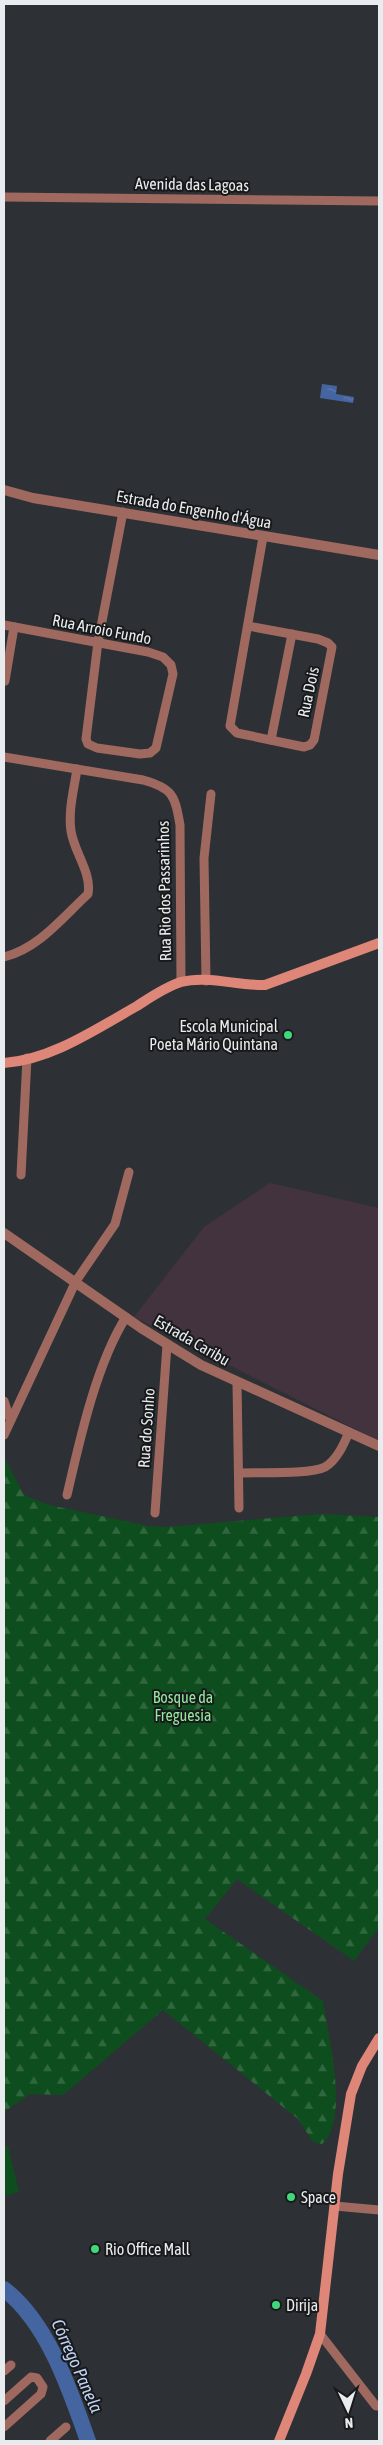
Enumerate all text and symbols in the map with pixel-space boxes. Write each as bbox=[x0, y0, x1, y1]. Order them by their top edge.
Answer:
street label: Avenida das Lagoas bbox=[135, 174, 249, 195]
street label: Estrada do Engenho d'Água bbox=[115, 486, 273, 532]
street label: Rua Arroio Fundo bbox=[51, 611, 153, 647]
street label: Rua Dois bbox=[294, 665, 322, 719]
street label: Rua Rio dos Passarinhos bbox=[154, 820, 174, 961]
place label: Escola Municipal Poeta Mário Quintana bbox=[149, 1017, 279, 1053]
marker: Escola Municipal Poeta Mário Quintana bbox=[282, 1029, 294, 1041]
street label: Estrada Caribu bbox=[151, 1311, 233, 1369]
street label: Rua do Sonho bbox=[134, 1388, 158, 1468]
park label: Bosque da Freguesia bbox=[153, 1688, 213, 1725]
place label: Space bbox=[301, 2188, 336, 2207]
marker: Space bbox=[285, 2191, 297, 2203]
place label: Rio Office Mall bbox=[105, 2240, 191, 2258]
marker: Rio Office Mall bbox=[89, 2243, 101, 2255]
place label: Dirija bbox=[286, 2296, 318, 2315]
marker: Dirija bbox=[270, 2299, 282, 2311]
water label: Córrego Panela bbox=[47, 2316, 108, 2416]
north arrow bbox=[323, 2385, 373, 2435]
text: N bbox=[344, 2415, 354, 2431]

